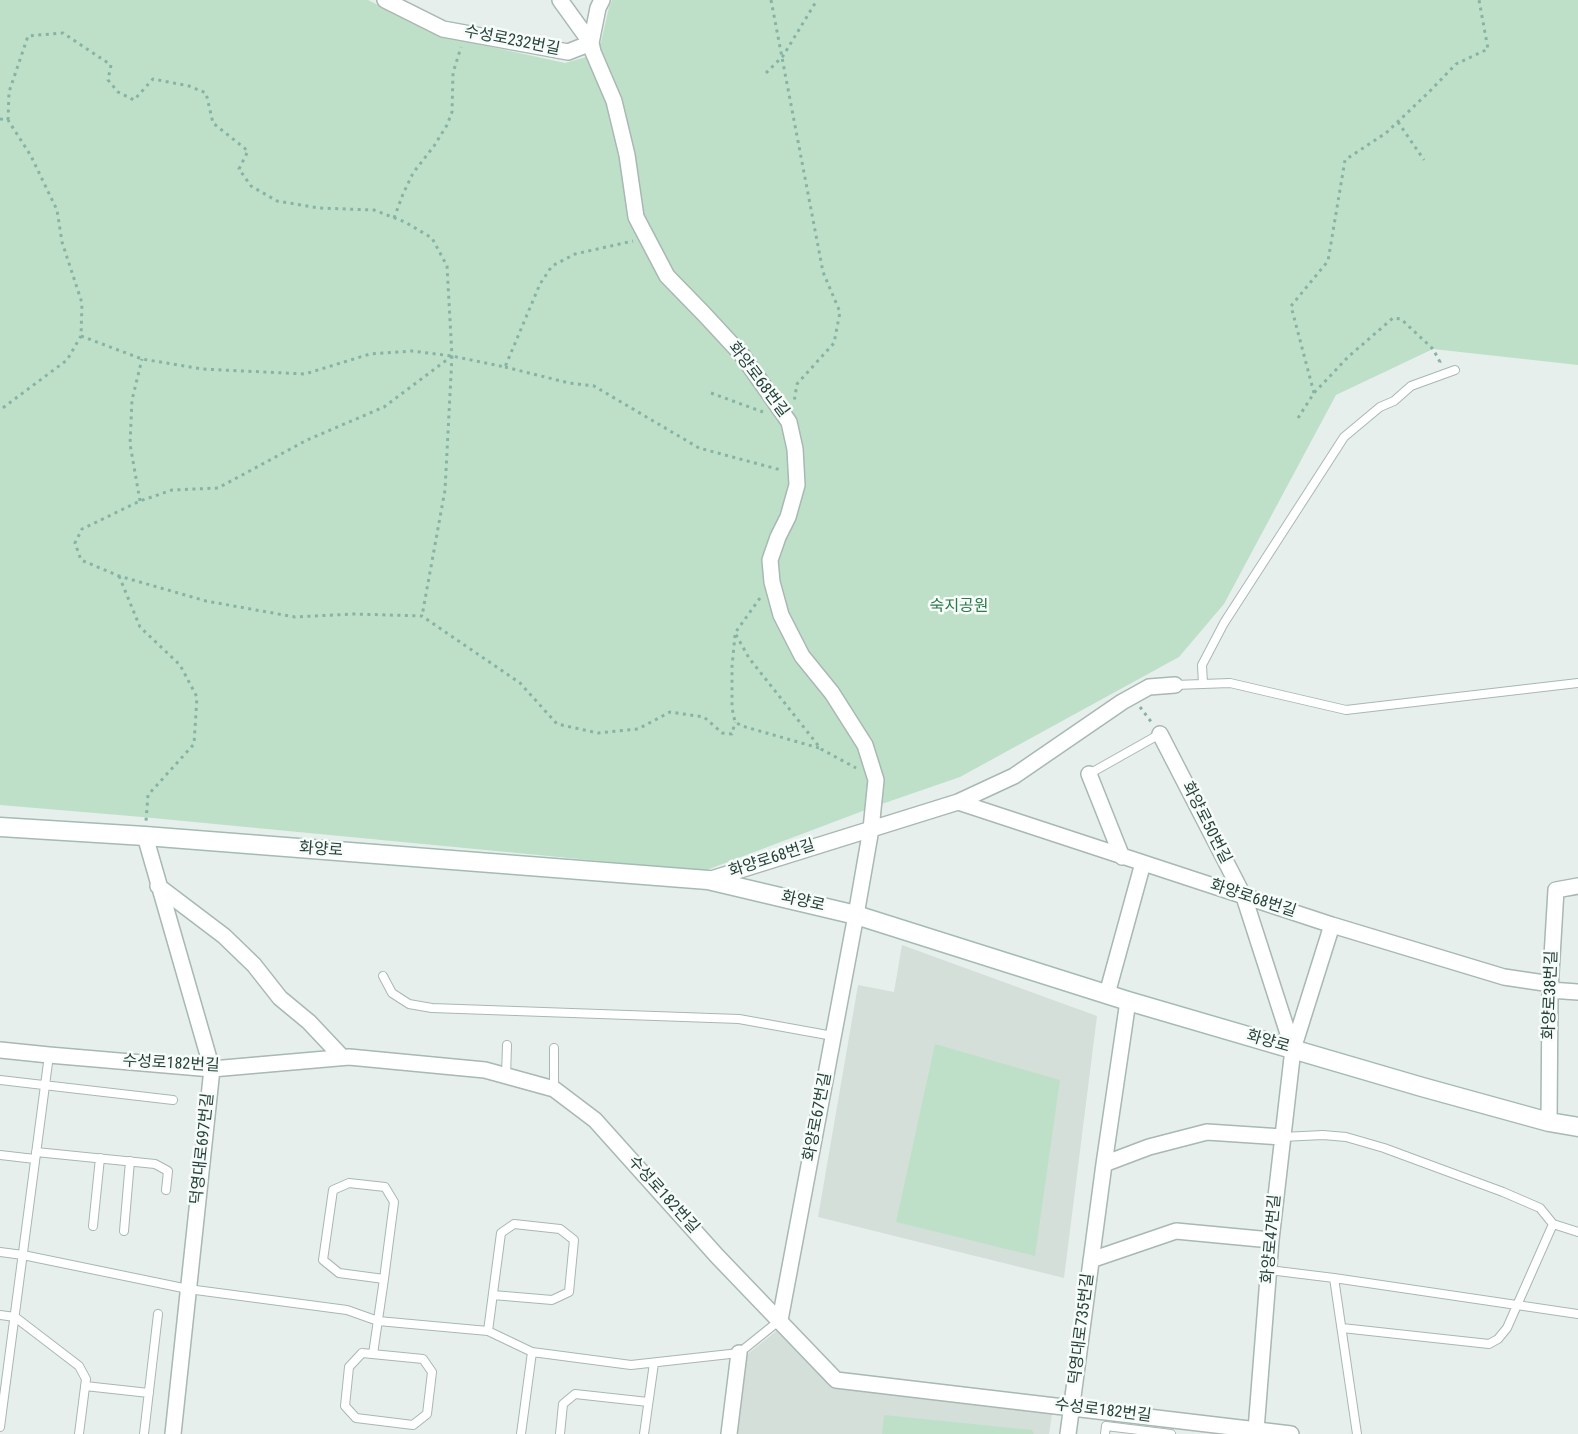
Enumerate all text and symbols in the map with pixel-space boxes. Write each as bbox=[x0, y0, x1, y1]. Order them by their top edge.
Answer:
street label: 수성로232번길 bbox=[462, 22, 562, 60]
street label: 화양로68번길 bbox=[723, 339, 793, 421]
park label: 숙지공원 bbox=[930, 597, 988, 617]
street label: 화양로50번길 bbox=[1177, 779, 1235, 867]
street label: 화양로68번길 bbox=[727, 836, 817, 882]
street label: 화양로 bbox=[298, 839, 344, 861]
street label: 화양로68번길 bbox=[1208, 876, 1298, 922]
street label: 화양로 bbox=[779, 888, 827, 916]
street label: 화양로38번길 bbox=[1540, 950, 1562, 1040]
street label: 화양로 bbox=[1244, 1027, 1292, 1057]
street label: 수성로182번길 bbox=[122, 1052, 220, 1076]
street label: 화양로67번길 bbox=[800, 1071, 836, 1163]
street label: 덕영대로697번길 bbox=[188, 1092, 218, 1206]
street label: 수성로182번길 bbox=[623, 1152, 703, 1238]
street label: 화양로47번길 bbox=[1259, 1194, 1285, 1284]
street label: 덕영대로735번길 bbox=[1066, 1272, 1098, 1386]
street label: 수성로182번길 bbox=[1054, 1396, 1152, 1426]

